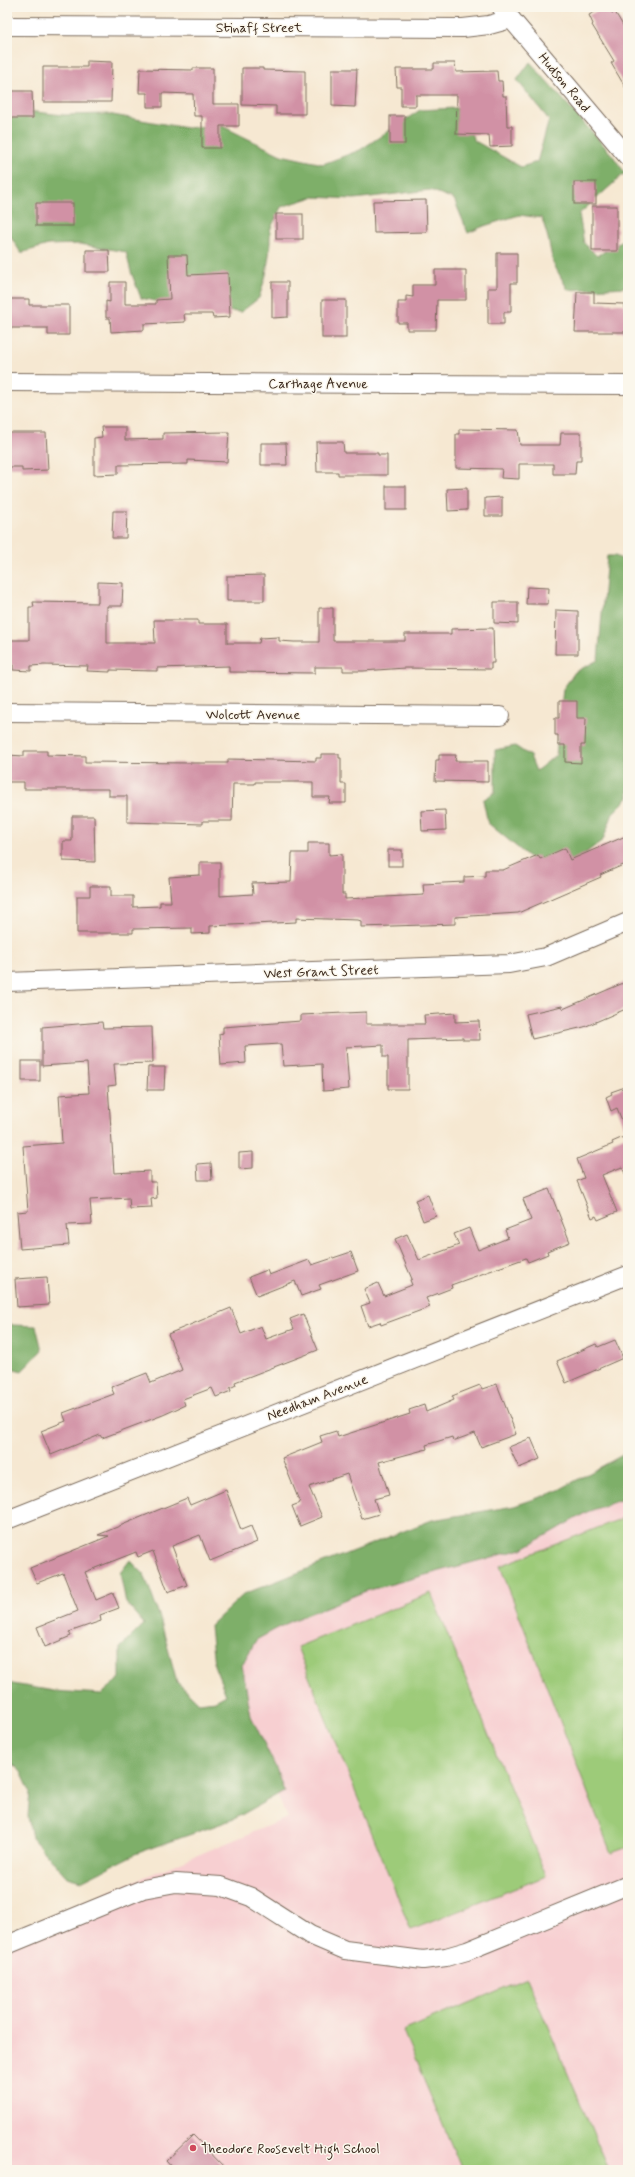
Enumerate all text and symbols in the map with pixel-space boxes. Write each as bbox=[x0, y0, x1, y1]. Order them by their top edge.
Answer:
street label: Stinaff Street bbox=[216, 19, 303, 37]
street label: Hudson Road bbox=[534, 49, 594, 116]
street label: Carthage Avenue bbox=[268, 375, 368, 393]
street label: Wolcott Avenue bbox=[206, 706, 300, 724]
street label: West Grant Street bbox=[263, 961, 379, 983]
street label: Needham Avenue bbox=[264, 1370, 370, 1425]
place label: Theodore Roosevelt High School bbox=[201, 2140, 380, 2160]
marker: Theodore Roosevelt High School bbox=[188, 2143, 198, 2153]

